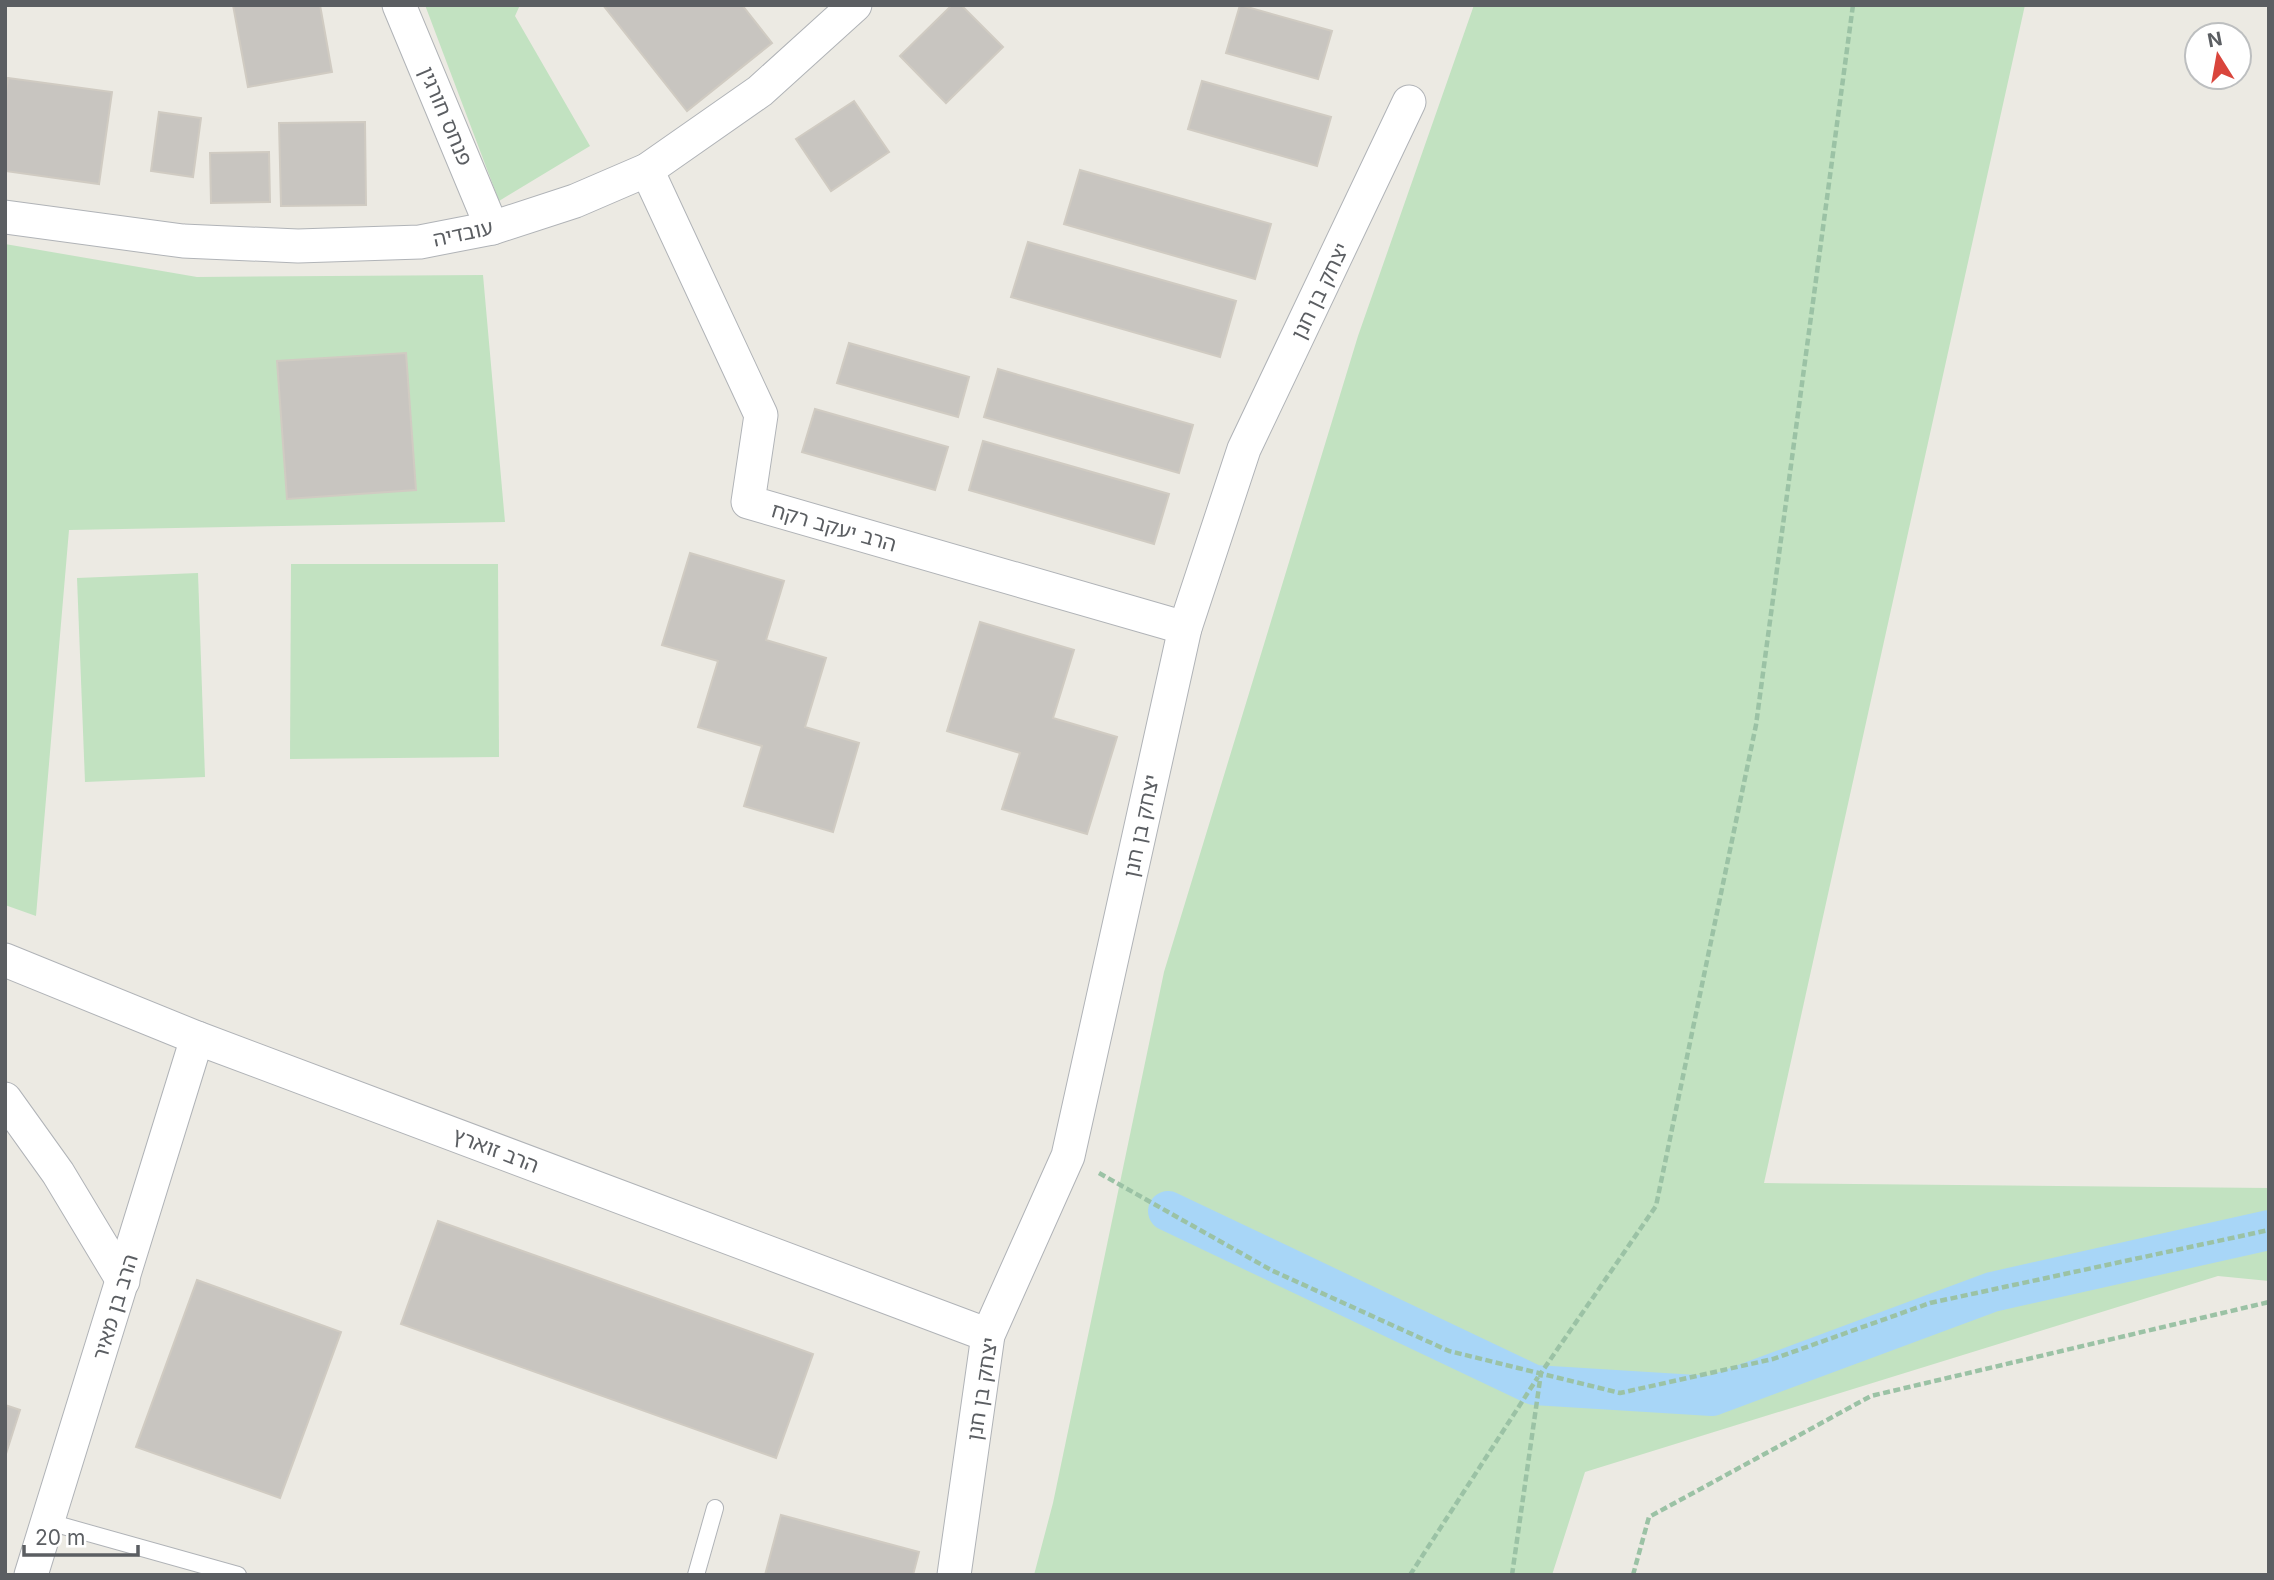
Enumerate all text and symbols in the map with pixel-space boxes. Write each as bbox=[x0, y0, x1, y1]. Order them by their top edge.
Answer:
north arrow bbox=[2183, 21, 2253, 91]
text: N bbox=[2206, 27, 2224, 52]
street label: פנחס חורגין bbox=[414, 63, 478, 169]
street label: עובדיה bbox=[431, 214, 495, 252]
street label: יצחק בן חנן bbox=[1286, 239, 1354, 343]
street label: הרב יעקב רקח bbox=[769, 497, 899, 557]
street label: יצחק בן חנן bbox=[1118, 772, 1164, 880]
street label: הרב זוארץ bbox=[450, 1122, 542, 1178]
street label: הרב בן מאיר bbox=[87, 1251, 143, 1363]
street label: יצחק בן חנן bbox=[961, 1335, 1003, 1443]
scale bar bbox=[24, 1514, 138, 1558]
text: 20 m bbox=[35, 1525, 85, 1550]

